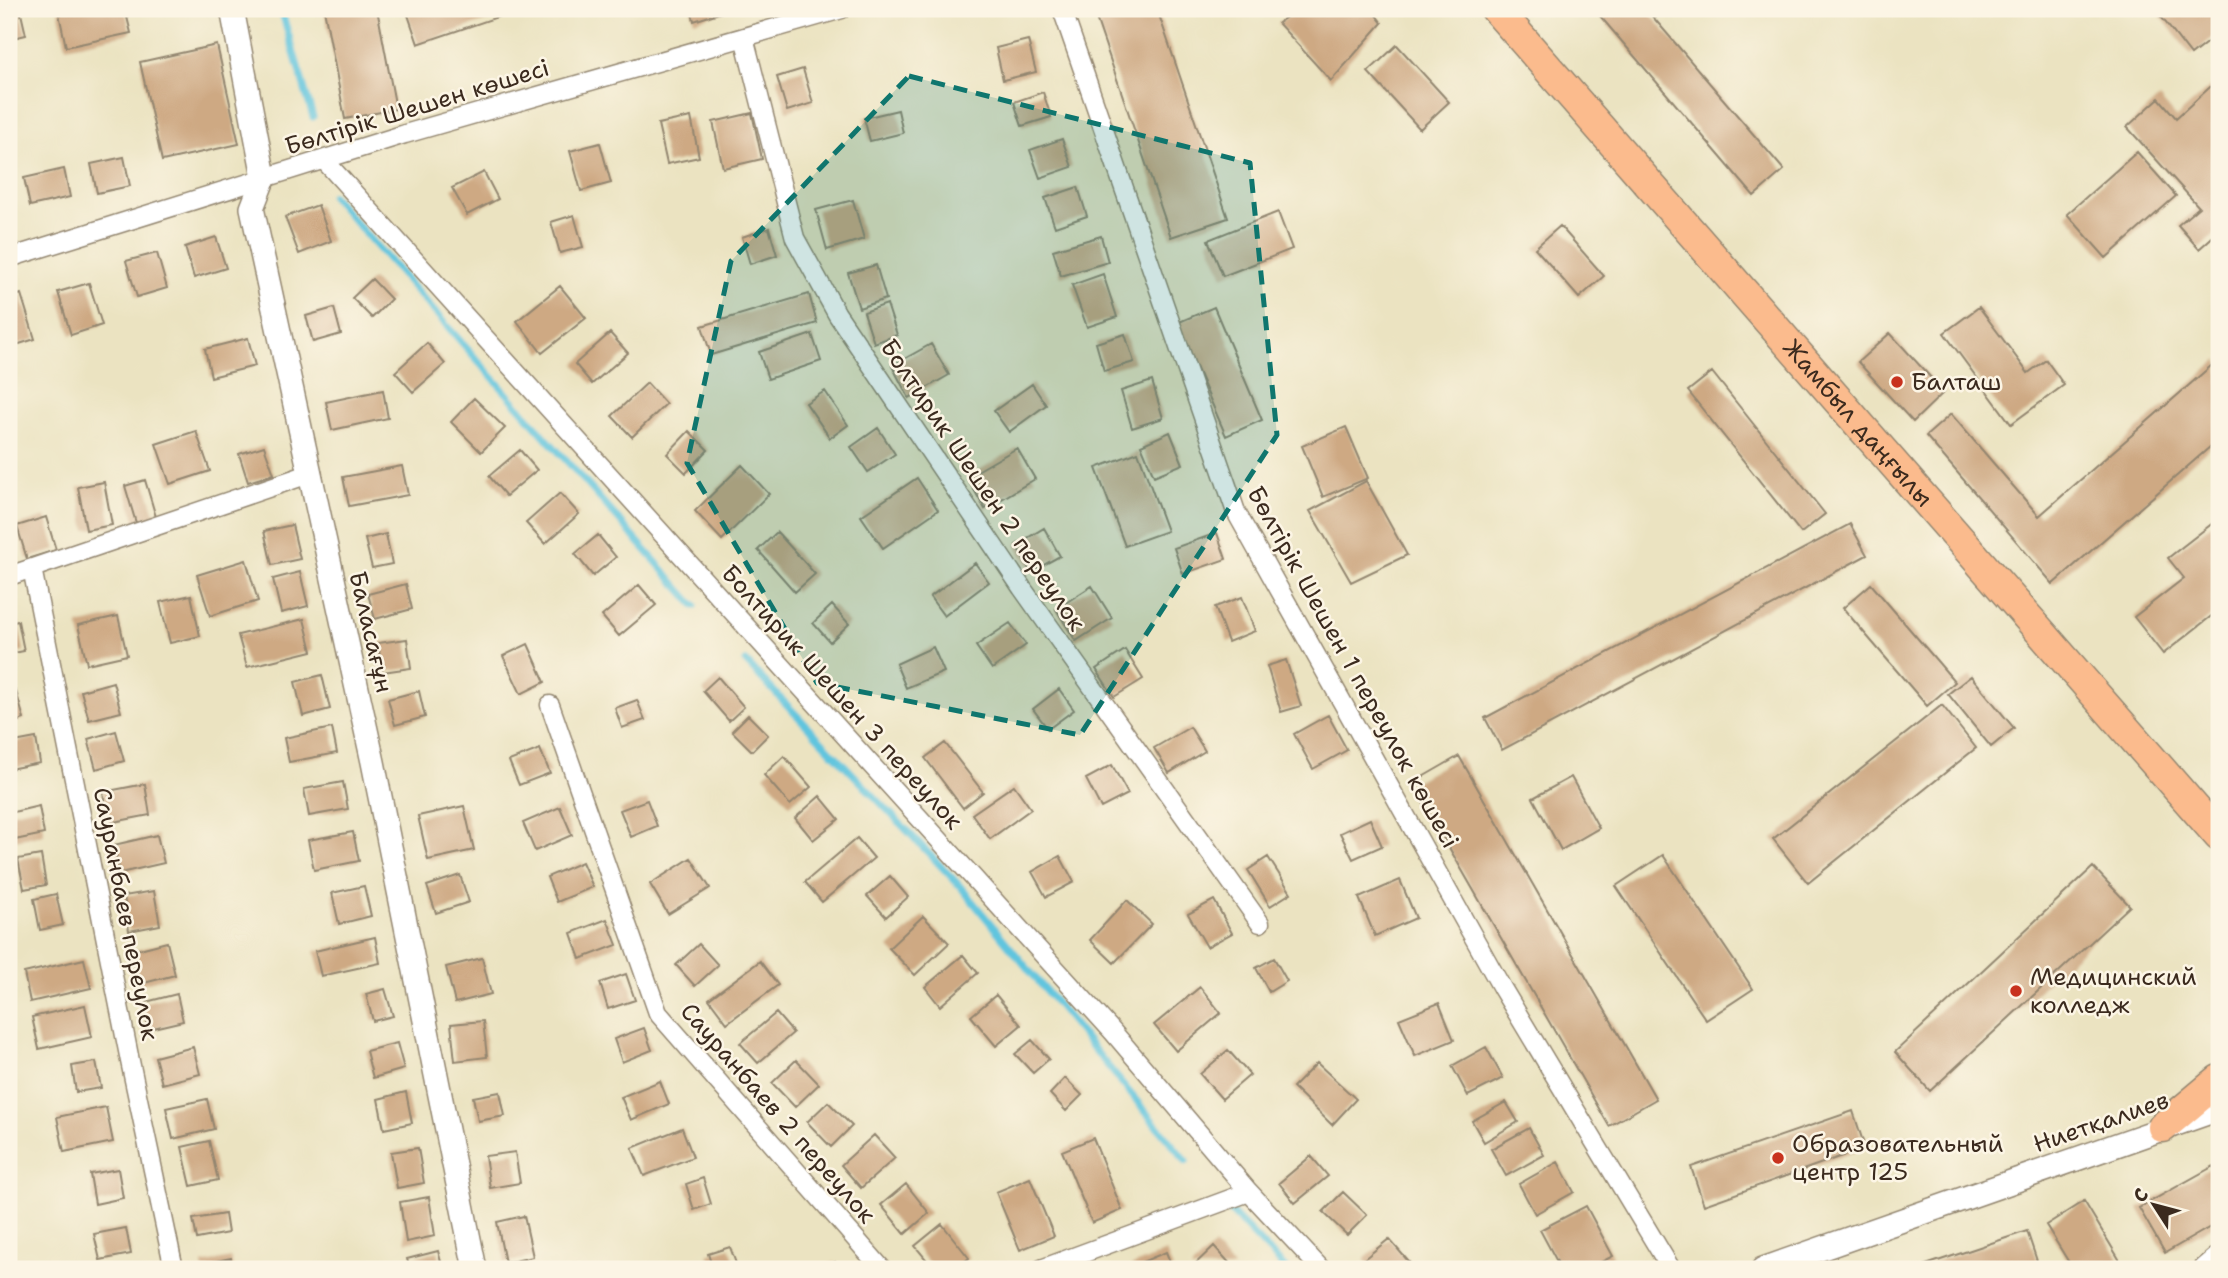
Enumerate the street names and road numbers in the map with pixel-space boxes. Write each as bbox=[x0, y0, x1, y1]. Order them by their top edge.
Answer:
street label: Бөлтірік Шешен көшесі bbox=[281, 52, 553, 162]
street label: Болтирик Шешен 2 переулок bbox=[873, 333, 1093, 638]
street label: Жамбыл даңғылы bbox=[1776, 333, 1940, 514]
street label: Бөлтірік Шешен 1 переулок көшесі bbox=[1240, 480, 1466, 854]
street label: Болтирик Шешен 3 переулок bbox=[714, 558, 970, 836]
street label: Баласағұн bbox=[342, 568, 400, 696]
street label: Сауранбаев переулок bbox=[86, 785, 166, 1044]
street label: Сауранбаев 2 переулок bbox=[673, 996, 883, 1230]
street label: Ниетқалиев bbox=[2029, 1084, 2173, 1160]

